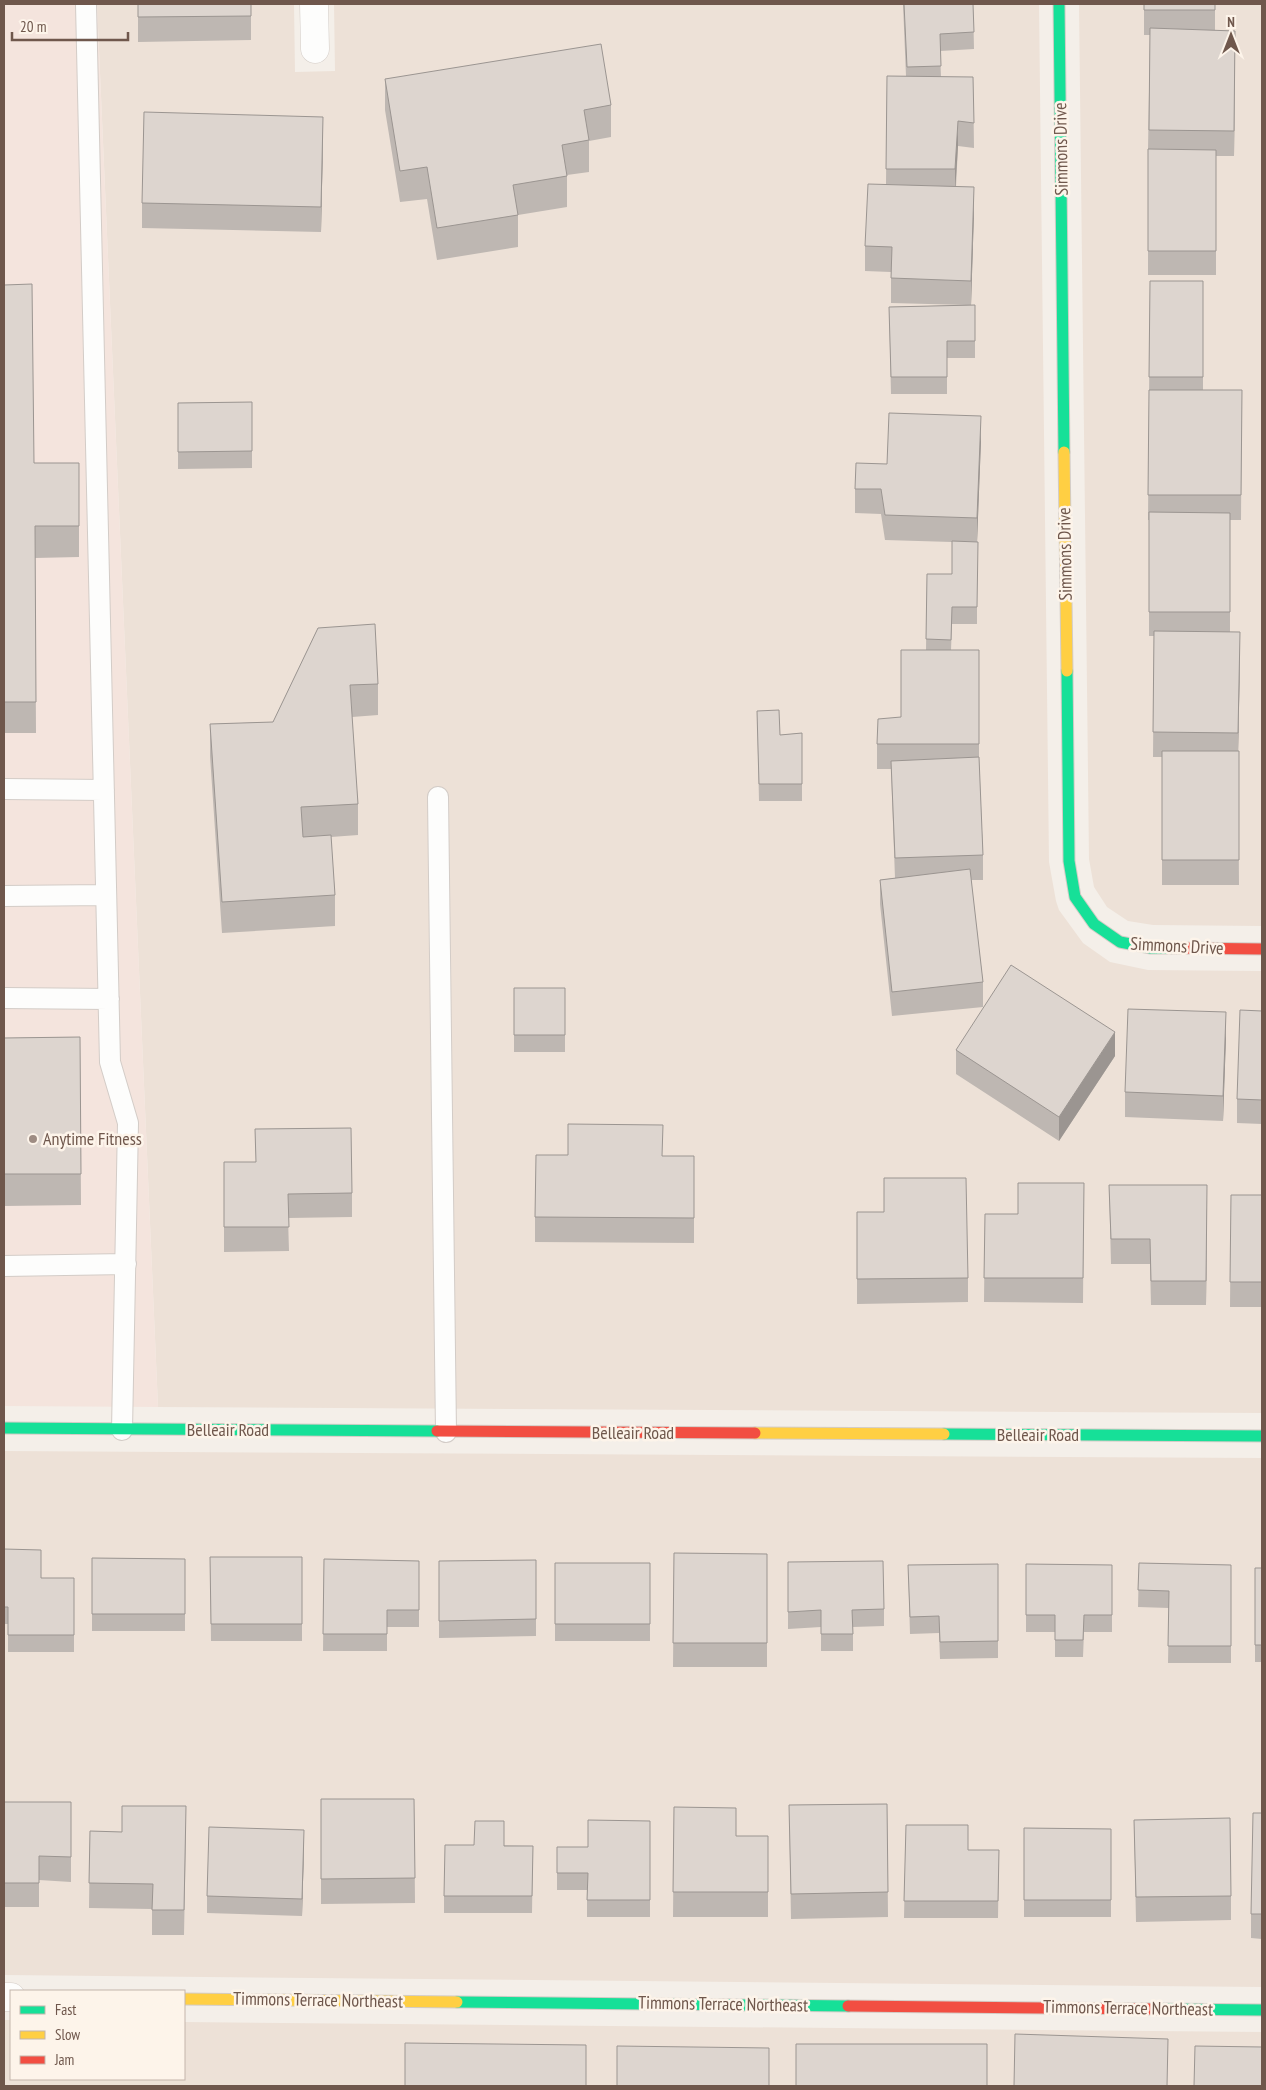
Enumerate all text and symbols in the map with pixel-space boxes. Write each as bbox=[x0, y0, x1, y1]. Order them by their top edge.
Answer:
scale bar bbox=[12, 10, 129, 42]
north arrow bbox=[1206, 10, 1256, 60]
text: N bbox=[1227, 13, 1235, 31]
text: 20 m bbox=[20, 17, 46, 36]
street label: Simmons Drive bbox=[1048, 102, 1073, 196]
street label: Simmons Drive bbox=[1052, 507, 1077, 601]
street label: Simmons Drive bbox=[1130, 932, 1224, 959]
place label: Anytime Fitness bbox=[43, 1127, 142, 1150]
marker: Anytime Fitness bbox=[27, 1133, 39, 1145]
street label: Belleair Road bbox=[187, 1418, 269, 1441]
street label: Belleair Road bbox=[592, 1421, 674, 1444]
street label: Belleair Road bbox=[997, 1423, 1079, 1446]
street label: Timmons Terrace Northeast bbox=[233, 1987, 403, 2012]
legend bbox=[10, 1990, 185, 2080]
street label: Timmons Terrace Northeast bbox=[638, 1991, 808, 2016]
street label: Timmons Terrace Northeast bbox=[1043, 1995, 1213, 2020]
text: Fast bbox=[55, 2000, 76, 2019]
text: Slow bbox=[55, 2025, 80, 2044]
text: Jam bbox=[54, 2050, 74, 2069]

